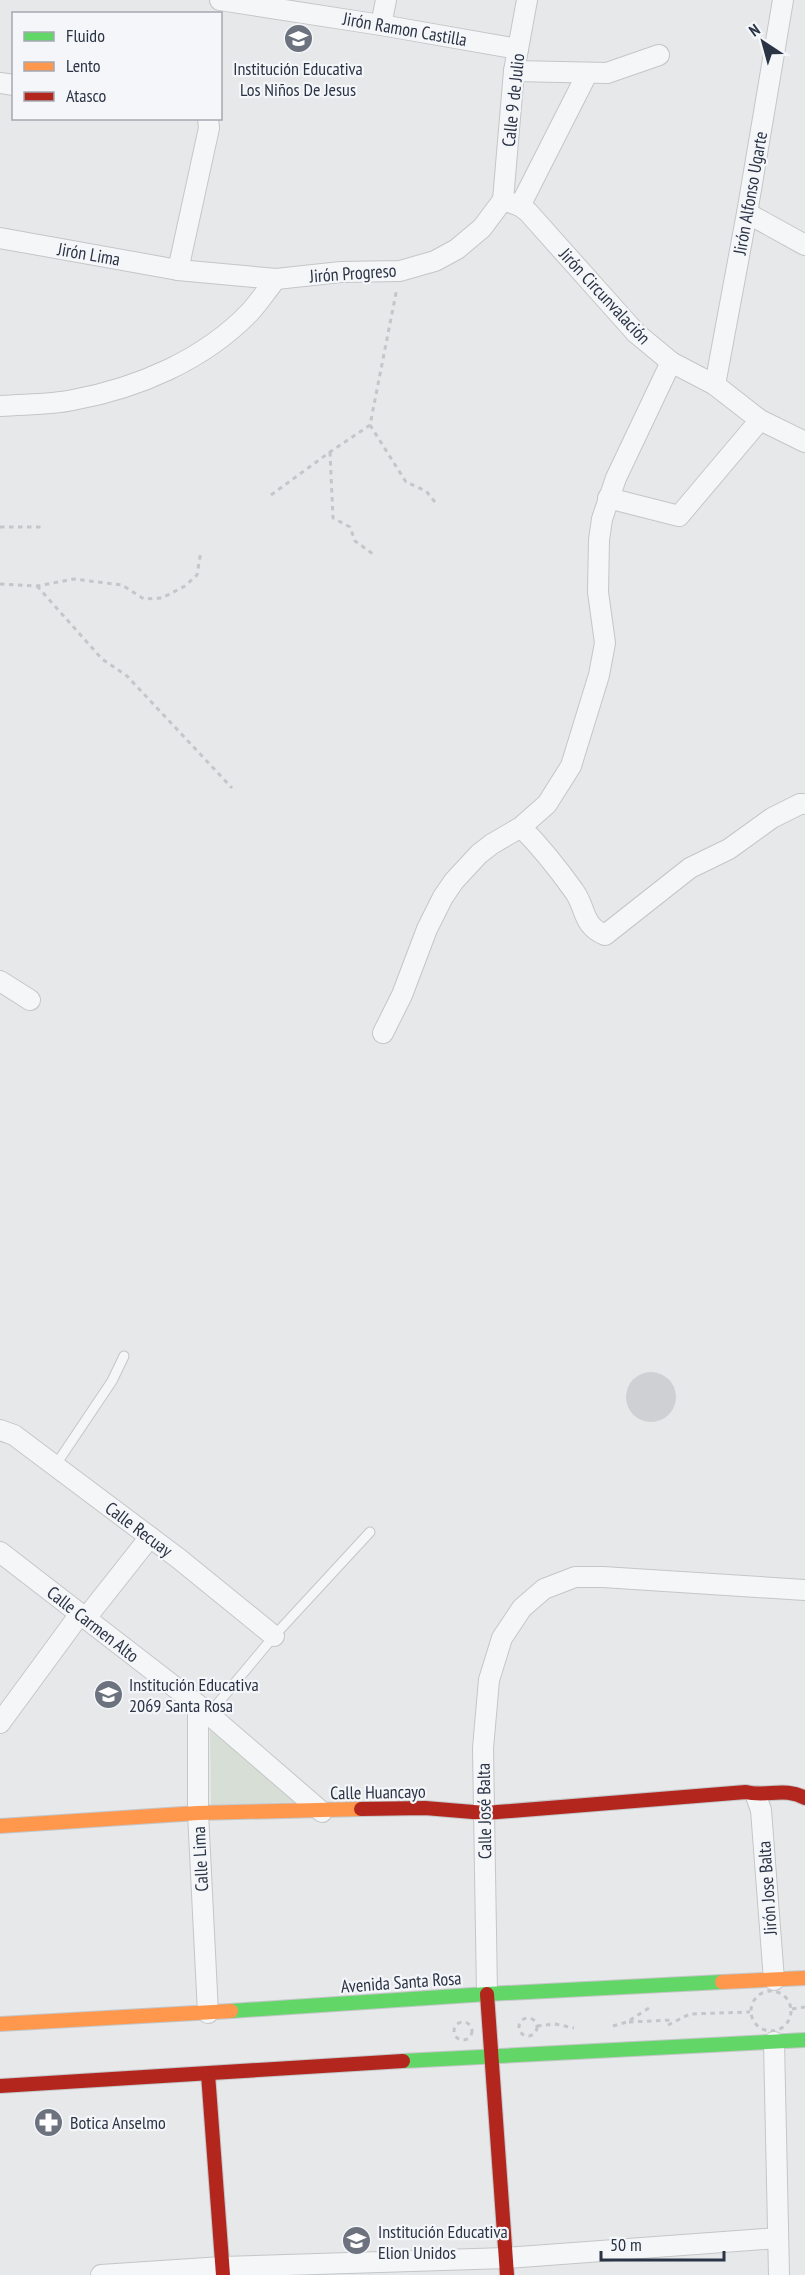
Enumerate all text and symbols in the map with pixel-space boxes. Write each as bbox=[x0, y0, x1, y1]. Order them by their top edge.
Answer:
street label: Jirón Ramon Castilla bbox=[340, 7, 469, 51]
legend bbox=[12, 12, 222, 120]
north arrow bbox=[733, 12, 793, 72]
text: N bbox=[745, 19, 764, 40]
school or university icon: Institución Educativa Los Niños De Jesus bbox=[282, 23, 314, 55]
text: Fluido bbox=[66, 24, 105, 47]
street label: Calle 9 de Julio bbox=[497, 52, 529, 148]
text: Lento bbox=[66, 54, 101, 77]
place label: Institución Educativa Los Niños De Jesus bbox=[233, 57, 363, 101]
text: Atasco bbox=[66, 84, 107, 107]
street label: Jirón Alfonso Ugarte bbox=[728, 130, 772, 257]
street label: Jirón Lima bbox=[55, 237, 122, 271]
street label: Jirón Circunvalación bbox=[554, 242, 656, 349]
street label: Jirón Progreso bbox=[308, 258, 397, 288]
street label: Calle Recuay bbox=[101, 1496, 177, 1562]
street label: Calle Carmen Alto bbox=[42, 1581, 144, 1667]
place label: Institución Educativa 2069 Santa Rosa bbox=[129, 1673, 259, 1717]
school or university icon: Institución Educativa 2069 Santa Rosa bbox=[92, 1678, 124, 1710]
street label: Calle José Balta bbox=[472, 1763, 496, 1859]
street label: Calle Huancayo bbox=[330, 1780, 426, 1804]
street label: Calle Lima bbox=[187, 1826, 213, 1892]
street label: Jirón Jose Balta bbox=[752, 1840, 782, 1937]
street label: Avenida Santa Rosa bbox=[340, 1966, 462, 1998]
pharmacy icon: Botica Anselmo bbox=[33, 2106, 65, 2138]
place label: Botica Anselmo bbox=[70, 2111, 166, 2134]
place label: Institución Educativa Elion Unidos bbox=[378, 2220, 508, 2264]
scale bar bbox=[601, 2224, 724, 2262]
school or university icon: Institución Educativa Elion Unidos bbox=[341, 2225, 373, 2257]
text: 50 m bbox=[610, 2233, 642, 2256]

